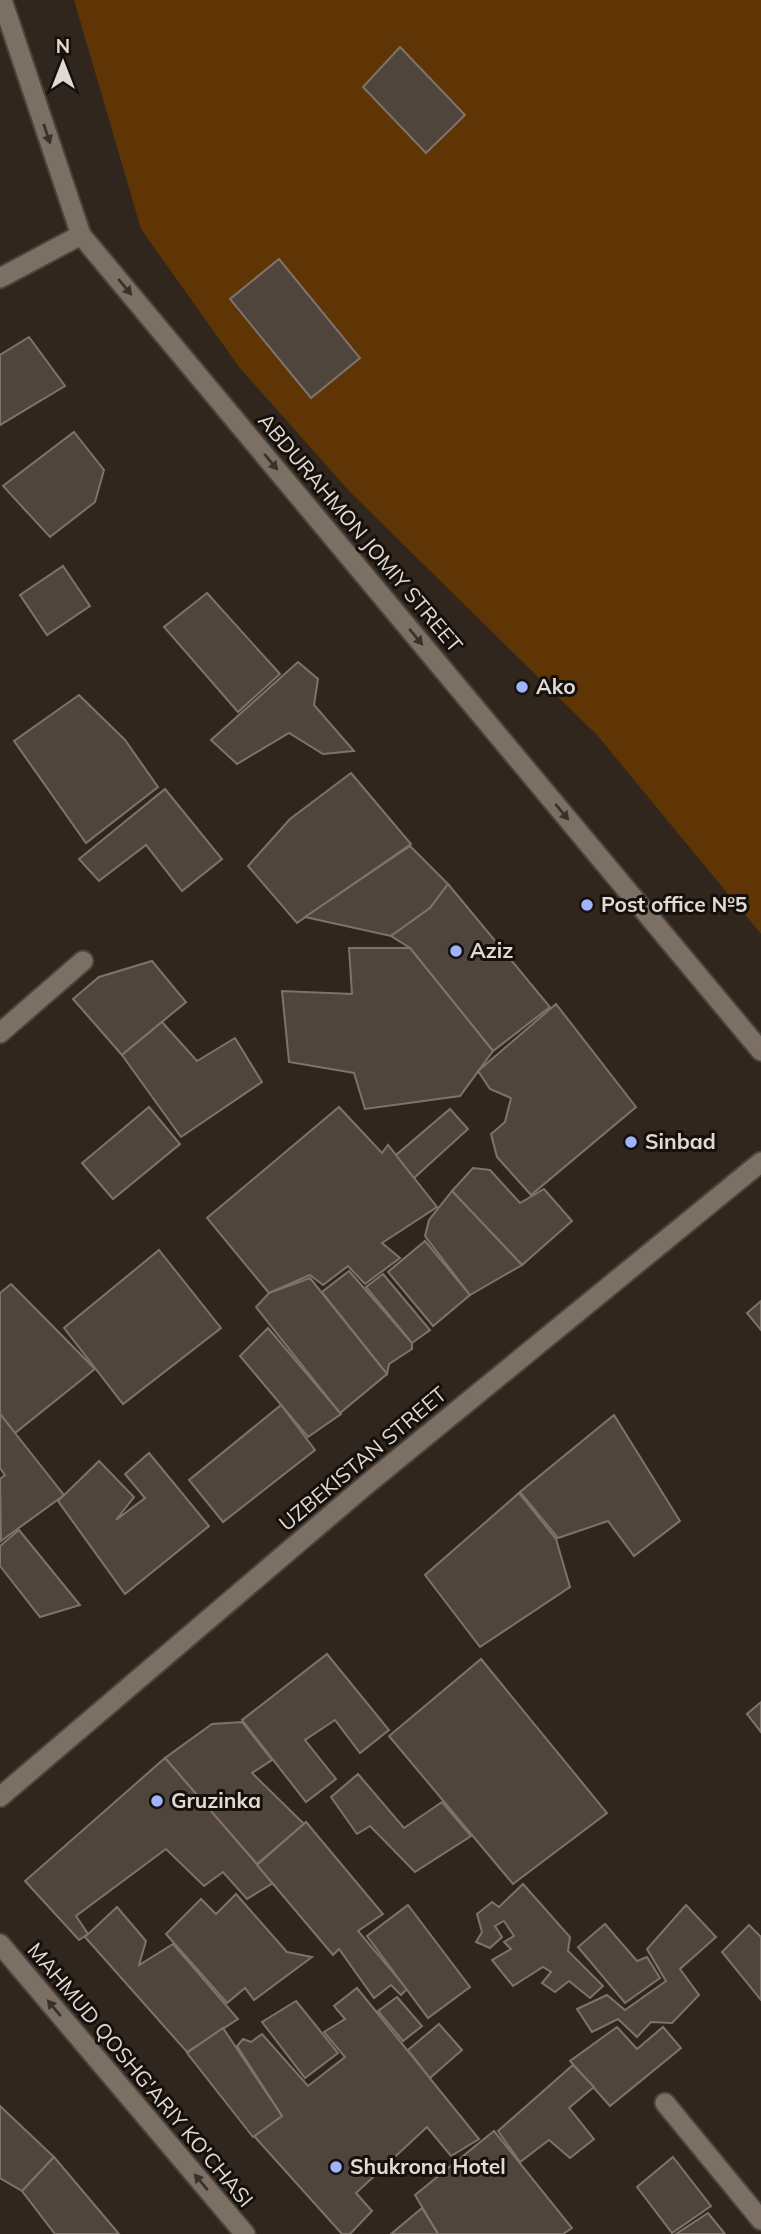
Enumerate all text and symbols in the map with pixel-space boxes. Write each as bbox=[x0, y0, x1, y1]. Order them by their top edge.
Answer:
north arrow bbox=[28, 28, 98, 98]
text: N bbox=[56, 34, 70, 58]
one-way arrow bbox=[42, 124, 53, 145]
one-way arrow bbox=[118, 278, 133, 296]
street label: ABDURAHMON JOMIY STREET bbox=[253, 408, 469, 657]
one-way arrow bbox=[263, 453, 278, 470]
one-way arrow bbox=[409, 627, 424, 645]
place label: Ako bbox=[536, 673, 576, 699]
marker: Ako bbox=[514, 679, 530, 695]
one-way arrow bbox=[554, 803, 569, 820]
place label: Post office №5 bbox=[601, 891, 747, 917]
marker: Post office №5 bbox=[579, 897, 595, 913]
place label: Aziz bbox=[470, 937, 513, 963]
marker: Aziz bbox=[448, 943, 464, 959]
place label: Sinbad bbox=[645, 1128, 716, 1154]
marker: Sinbad bbox=[623, 1134, 639, 1150]
street label: UZBEKISTAN STREET bbox=[273, 1380, 452, 1536]
place label: Gruzinka bbox=[171, 1787, 261, 1813]
marker: Gruzinka bbox=[149, 1793, 165, 1809]
street label: MAHMUD QOSHG'ARIY KO'CHASI bbox=[22, 1937, 259, 2212]
one-way arrow bbox=[47, 2000, 62, 2017]
place label: Shukrona Hotel bbox=[350, 2153, 506, 2179]
marker: Shukrona Hotel bbox=[328, 2159, 344, 2175]
one-way arrow bbox=[193, 2173, 209, 2191]

